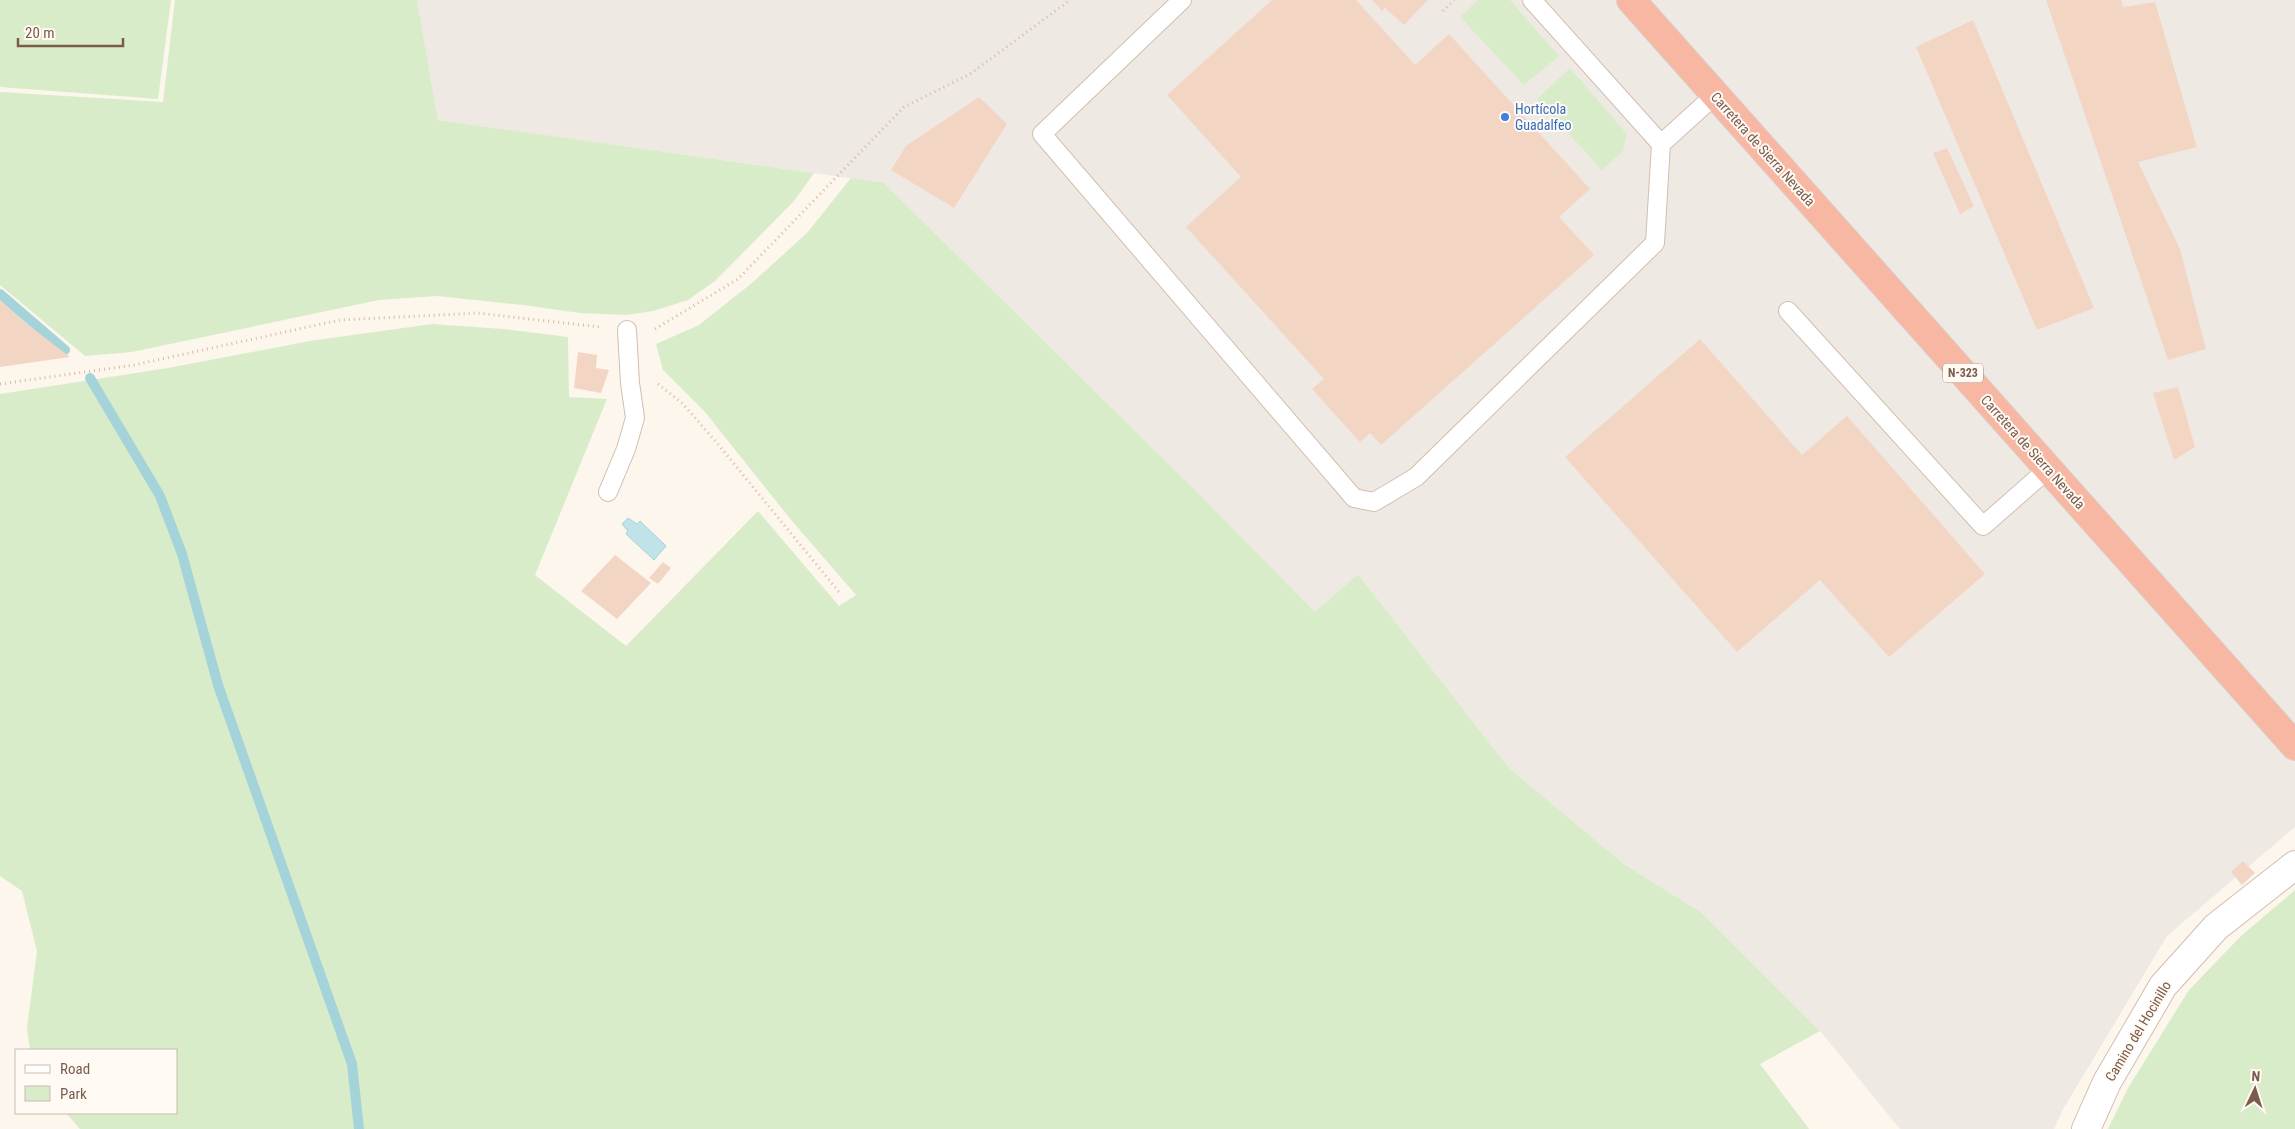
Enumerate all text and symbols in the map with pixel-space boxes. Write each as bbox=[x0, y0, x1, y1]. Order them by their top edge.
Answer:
scale bar bbox=[18, 15, 122, 47]
text: 20 m bbox=[25, 24, 55, 42]
street label: Carretera de Sierra Nevada bbox=[1708, 89, 1818, 209]
place label: Hortícola Guadalfeo bbox=[1515, 101, 1571, 133]
marker: Hortícola Guadalfeo bbox=[1499, 111, 1511, 123]
road number: N-323 bbox=[1943, 363, 1983, 382]
street label: Carretera de Sierra Nevada bbox=[1978, 392, 2088, 512]
street label: Camino del Hocinillo bbox=[2102, 978, 2174, 1084]
legend bbox=[15, 1049, 178, 1114]
text: Road bbox=[60, 1060, 90, 1078]
north arrow bbox=[2230, 1064, 2280, 1114]
text: N bbox=[2251, 1068, 2261, 1084]
text: Park bbox=[60, 1085, 87, 1103]

